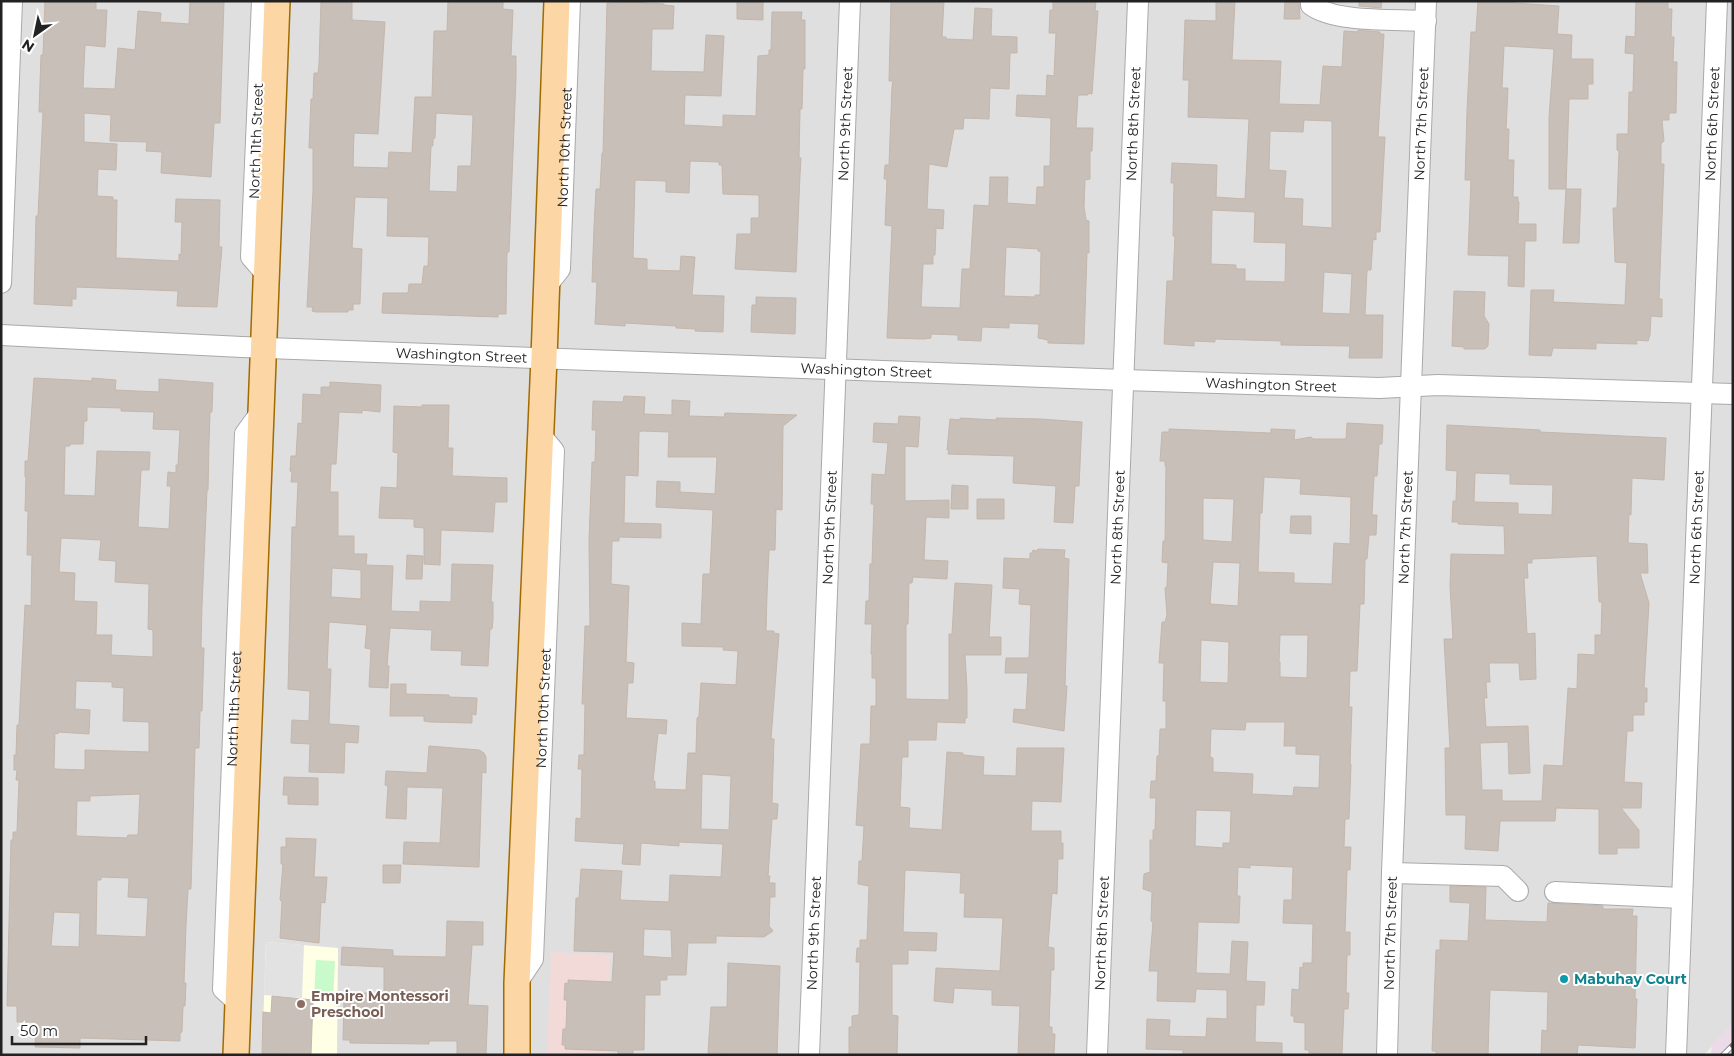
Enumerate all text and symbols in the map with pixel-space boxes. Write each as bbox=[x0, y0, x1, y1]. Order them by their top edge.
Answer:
north arrow bbox=[10, 10, 60, 60]
text: N bbox=[18, 35, 38, 57]
street label: North 9th Street bbox=[834, 66, 856, 181]
street label: North 8th Street bbox=[1122, 66, 1144, 181]
street label: North 7th Street bbox=[1410, 66, 1432, 181]
street label: North 6th Street bbox=[1701, 66, 1723, 181]
street label: North 11th Street bbox=[245, 82, 267, 199]
street label: North 10th Street bbox=[553, 86, 576, 208]
street label: Washington Street bbox=[395, 344, 528, 367]
street label: Washington Street bbox=[800, 359, 933, 382]
street label: Washington Street bbox=[1205, 374, 1338, 396]
street label: North 9th Street bbox=[818, 469, 841, 585]
street label: North 8th Street bbox=[1106, 469, 1129, 585]
street label: North 6th Street bbox=[1685, 469, 1708, 585]
street label: North 7th Street bbox=[1394, 470, 1417, 585]
street label: North 10th Street bbox=[532, 647, 555, 769]
street label: North 11th Street bbox=[223, 650, 245, 767]
street label: North 9th Street bbox=[803, 875, 825, 991]
street label: North 8th Street bbox=[1091, 875, 1113, 991]
street label: North 7th Street bbox=[1380, 875, 1401, 990]
place label: Mabuhay Court bbox=[1574, 970, 1687, 988]
marker: Mabuhay Court bbox=[1558, 973, 1570, 985]
place label: Empire Montessori Preschool bbox=[311, 987, 449, 1021]
marker: Empire Montessori Preschool bbox=[295, 998, 307, 1010]
scale bar bbox=[12, 1014, 146, 1046]
text: 50 m bbox=[20, 1021, 58, 1040]

